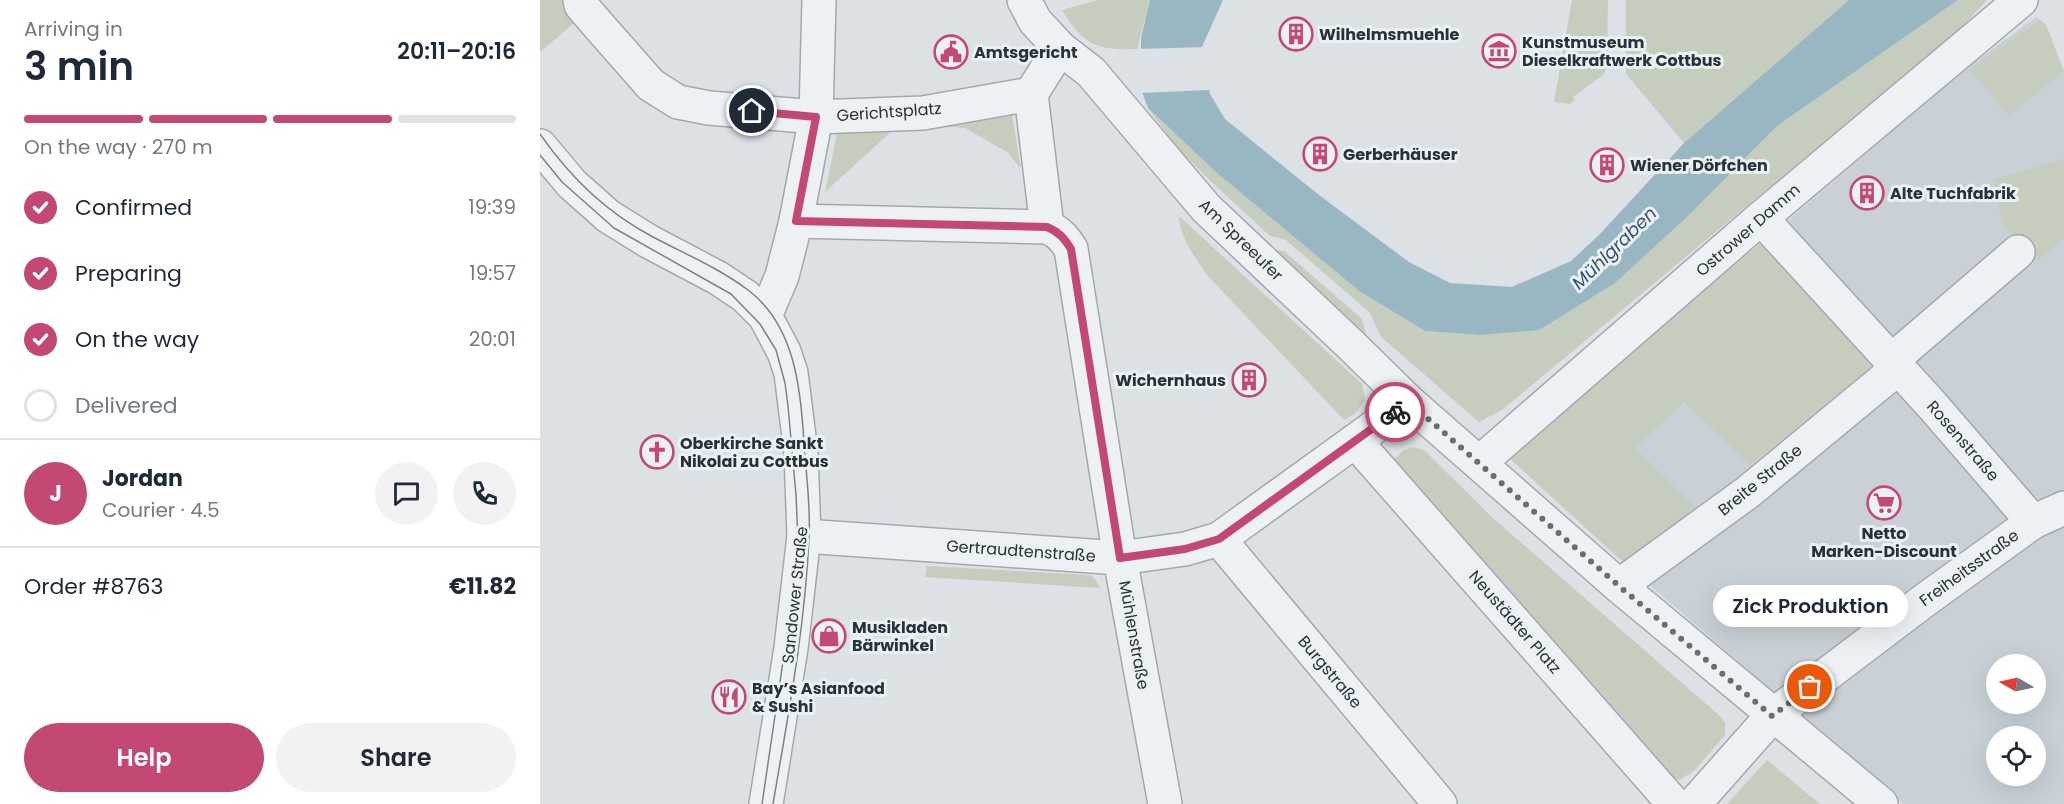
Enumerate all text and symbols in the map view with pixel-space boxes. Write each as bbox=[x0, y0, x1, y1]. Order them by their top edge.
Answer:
text: Arriving in bbox=[24, 15, 123, 43]
building icon: Wilhelmsmuehle bbox=[1278, 16, 1314, 52]
place label: Wilhelmsmuehle bbox=[1319, 23, 1460, 46]
place label: Kunstmuseum Dieselkraftwerk Cottbus bbox=[1522, 31, 1721, 72]
museum icon: Kunstmuseum Dieselkraftwerk Cottbus bbox=[1481, 33, 1517, 69]
public building icon: Amtsgericht bbox=[933, 34, 969, 70]
text: 20:11–20:16 bbox=[397, 36, 516, 67]
text: 3 min bbox=[24, 39, 134, 94]
place label: Amtsgericht bbox=[974, 41, 1077, 64]
pin bbox=[726, 85, 777, 136]
icon: home bbox=[735, 94, 768, 127]
street label: Gerichtsplatz bbox=[836, 97, 942, 127]
text: On the way · 270 m bbox=[24, 133, 213, 161]
building icon: Gerberhäuser bbox=[1302, 136, 1338, 172]
place label: Gerberhäuser bbox=[1343, 143, 1458, 166]
building icon: Wiener Dörfchen bbox=[1589, 147, 1625, 183]
place label: Wiener Dörfchen bbox=[1630, 154, 1768, 177]
building icon: Alte Tuchfabrik bbox=[1849, 175, 1885, 211]
street label: Ostrower Damm bbox=[1691, 178, 1805, 282]
place label: Alte Tuchfabrik bbox=[1890, 182, 2016, 205]
icon: check bbox=[24, 191, 57, 224]
text: Confirmed bbox=[75, 192, 192, 223]
text: 19:39 bbox=[468, 193, 516, 221]
street label: Am Spreeufer bbox=[1194, 194, 1288, 286]
water label: Mühlgraben bbox=[1566, 201, 1662, 295]
icon: check bbox=[24, 257, 57, 290]
text: Preparing bbox=[75, 258, 182, 289]
text: 19:57 bbox=[469, 259, 516, 287]
icon: check bbox=[24, 323, 57, 356]
text: On the way bbox=[75, 324, 199, 355]
text: 20:01 bbox=[469, 325, 516, 353]
building icon: Wichernhaus bbox=[1231, 362, 1267, 398]
place label: Wichernhaus bbox=[1115, 369, 1226, 392]
courier bbox=[1365, 382, 1425, 442]
text: Delivered bbox=[75, 390, 178, 421]
icon: bike bbox=[1379, 396, 1412, 429]
street label: Rosenstraße bbox=[1921, 396, 2005, 486]
place label: Oberkirche Sankt Nikolai zu Cottbus bbox=[680, 432, 829, 473]
church icon: Oberkirche Sankt Nikolai zu Cottbus bbox=[639, 434, 675, 470]
street label: Breite Straße bbox=[1713, 439, 1807, 521]
button: chat bbox=[375, 462, 438, 525]
button: phone bbox=[453, 462, 516, 525]
text: Jordan bbox=[102, 463, 183, 494]
text: J bbox=[49, 478, 62, 509]
supermarket icon: Netto Marken-Discount bbox=[1866, 485, 1902, 521]
text: Courier · 4.5 bbox=[102, 496, 220, 524]
place label: Netto Marken-Discount bbox=[1811, 522, 1957, 563]
street label: Freiheitsstraße bbox=[1915, 524, 2024, 612]
street label: Sandower Straße bbox=[776, 525, 814, 665]
street label: Gertraudtenstraße bbox=[945, 534, 1097, 568]
street label: Neustädter Platz bbox=[1464, 565, 1566, 679]
text: Order #8763 bbox=[24, 571, 163, 602]
text: €11.82 bbox=[449, 571, 516, 602]
street label: Mühlenstraße bbox=[1113, 579, 1155, 691]
callout: Zick Produktion bbox=[1712, 585, 1908, 627]
text: Zick Produktion bbox=[1732, 592, 1889, 620]
place label: Musikladen Bärwinkel bbox=[852, 616, 948, 657]
shop icon: Musikladen Bärwinkel bbox=[811, 618, 847, 654]
street label: Burgstraße bbox=[1293, 631, 1367, 713]
north arrow bbox=[1986, 654, 2046, 714]
map controls bbox=[1986, 654, 2046, 786]
pin bbox=[1784, 661, 1835, 712]
icon: bag bbox=[1793, 670, 1826, 703]
place label: Bay’s Asianfood & Sushi bbox=[752, 677, 885, 718]
restaurant icon: Bay’s Asianfood & Sushi bbox=[711, 679, 747, 715]
button: Help bbox=[24, 723, 264, 792]
button: Share bbox=[276, 723, 516, 792]
button: locate bbox=[1986, 726, 2046, 786]

